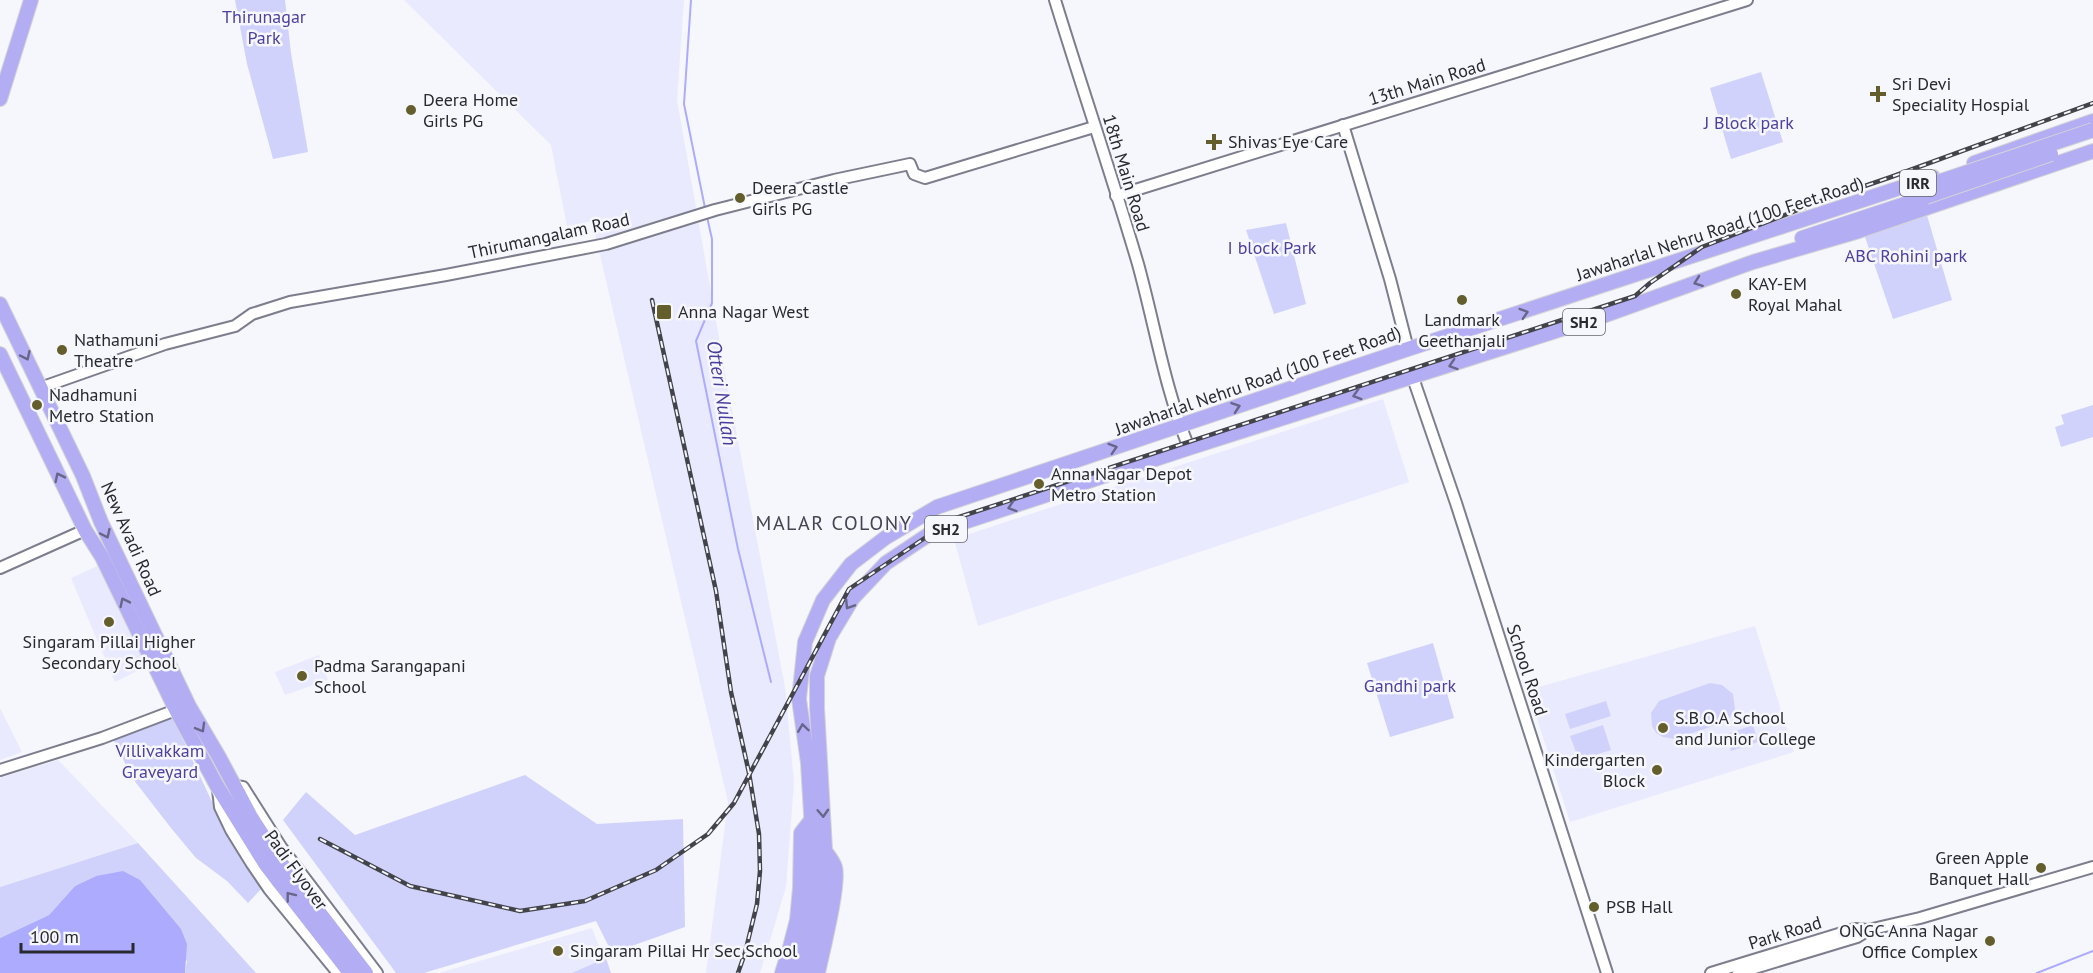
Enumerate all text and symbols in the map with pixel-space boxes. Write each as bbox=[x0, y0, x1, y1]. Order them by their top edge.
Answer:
park label: Thirunagar Park bbox=[222, 5, 306, 49]
street label: 13th Main Road bbox=[1366, 53, 1488, 110]
place label: Sri Devi Speciality Hospial bbox=[1892, 72, 2030, 116]
marker: Sri Devi Speciality Hospial bbox=[1869, 85, 1887, 103]
place label: Deera Home Girls PG bbox=[423, 88, 518, 132]
marker: Deera Home Girls PG bbox=[404, 103, 418, 117]
park label: J Block park bbox=[1703, 111, 1794, 134]
street label: 18th Main Road bbox=[1098, 112, 1155, 234]
place label: Shivas Eye Care bbox=[1228, 130, 1348, 153]
marker: Shivas Eye Care bbox=[1205, 133, 1223, 151]
road number: IRR bbox=[1900, 170, 1936, 196]
street label: Jawaharlal Nehru Road (100 Feet Road) bbox=[1572, 171, 1866, 286]
place label: Deera Castle Girls PG bbox=[752, 176, 849, 220]
marker: Deera Castle Girls PG bbox=[733, 191, 747, 205]
street label: Thirumangalam Road bbox=[466, 207, 632, 264]
park label: I block Park bbox=[1228, 236, 1317, 259]
park label: ABC Rohini park bbox=[1845, 244, 1968, 267]
place label: KAY-EM Royal Mahal bbox=[1748, 272, 1843, 316]
one-way arrow bbox=[1693, 275, 1704, 287]
marker: KAY-EM Royal Mahal bbox=[1729, 287, 1743, 301]
marker: Landmark Geethanjali bbox=[1455, 293, 1469, 307]
place label: Anna Nagar West bbox=[678, 300, 809, 323]
marker: Anna Nagar West bbox=[655, 303, 673, 321]
place label: Landmark Geethanjali bbox=[1418, 308, 1506, 352]
one-way arrow bbox=[1518, 308, 1529, 320]
road number: SH2 bbox=[1563, 309, 1605, 335]
street label: Jawaharlal Nehru Road (100 Feet Road) bbox=[1111, 321, 1404, 441]
place label: Nathamuni Theatre bbox=[74, 328, 159, 372]
water label: Otteri Nullah bbox=[701, 339, 743, 447]
marker: Nathamuni Theatre bbox=[55, 343, 69, 357]
one-way arrow bbox=[18, 350, 30, 361]
one-way arrow bbox=[1448, 358, 1459, 370]
place label: Nadhamuni Metro Station bbox=[49, 383, 154, 427]
one-way arrow bbox=[1352, 388, 1363, 400]
marker: Nadhamuni Metro Station bbox=[30, 398, 44, 412]
one-way arrow bbox=[1230, 402, 1241, 415]
one-way arrow bbox=[1107, 443, 1118, 455]
place label: Anna Nagar Depot Metro Station bbox=[1051, 462, 1192, 506]
one-way arrow bbox=[55, 473, 67, 484]
marker: Anna Nagar Depot Metro Station bbox=[1032, 477, 1046, 491]
street label: New Avadi Road bbox=[96, 478, 167, 600]
one-way arrow bbox=[1007, 499, 1018, 512]
district label: MALAR COLONY bbox=[756, 510, 912, 536]
road number: SH2 bbox=[925, 516, 967, 542]
one-way arrow bbox=[99, 527, 111, 538]
one-way arrow bbox=[119, 598, 131, 609]
one-way arrow bbox=[845, 598, 856, 609]
marker: Singaram Pillai Higher Secondary School bbox=[102, 615, 116, 629]
street label: School Road bbox=[1502, 621, 1553, 719]
place label: Singaram Pillai Higher Secondary School bbox=[23, 630, 195, 674]
place label: Padma Sarangapani School bbox=[314, 654, 466, 698]
marker: Padma Sarangapani School bbox=[295, 669, 309, 683]
park label: Gandhi park bbox=[1364, 674, 1457, 697]
place label: S.B.O.A School and Junior College bbox=[1675, 706, 1816, 750]
one-way arrow bbox=[194, 721, 206, 732]
marker: S.B.O.A School and Junior College bbox=[1656, 721, 1670, 735]
one-way arrow bbox=[798, 724, 810, 733]
park label: Villivakkam Graveyard bbox=[115, 739, 204, 783]
place label: Kindergarten Block bbox=[1544, 748, 1645, 792]
marker: Kindergarten Block bbox=[1650, 763, 1664, 777]
one-way arrow bbox=[816, 809, 829, 818]
street label: Padi Flyover bbox=[260, 825, 333, 914]
place label: Green Apple Banquet Hall bbox=[1929, 846, 2030, 890]
marker: Green Apple Banquet Hall bbox=[2034, 861, 2048, 875]
one-way arrow bbox=[287, 891, 298, 902]
place label: PSB Hall bbox=[1606, 895, 1673, 918]
marker: PSB Hall bbox=[1587, 900, 1601, 914]
street label: Park Road bbox=[1745, 910, 1824, 955]
scale bar bbox=[21, 916, 134, 954]
place label: ONGC Anna Nagar Office Complex bbox=[1839, 919, 1978, 963]
text: 100 m bbox=[30, 925, 79, 948]
marker: ONGC Anna Nagar Office Complex bbox=[1983, 934, 1997, 948]
place label: Singaram Pillai Hr Sec School bbox=[570, 939, 798, 962]
marker: Singaram Pillai Hr Sec School bbox=[551, 944, 565, 958]

